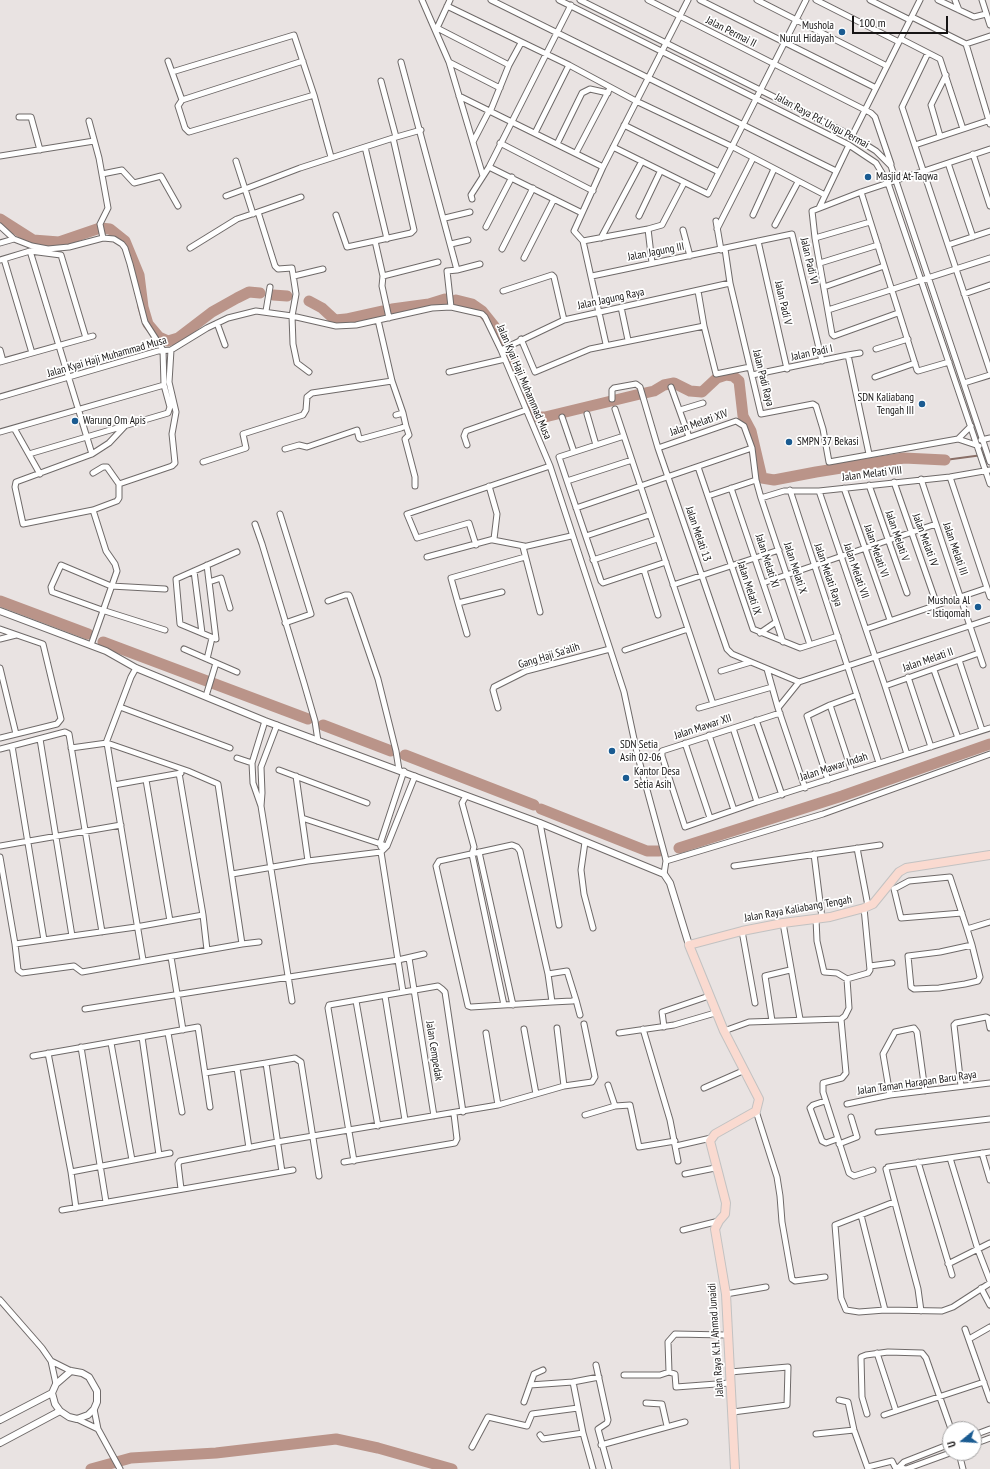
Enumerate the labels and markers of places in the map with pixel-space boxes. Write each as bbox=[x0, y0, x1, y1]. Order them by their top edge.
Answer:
place label: Mushola Nurul Hidayah bbox=[780, 19, 834, 45]
marker: Mushola Nurul Hidayah bbox=[837, 27, 847, 37]
place label: Masjid At-Taqwa bbox=[876, 170, 938, 184]
marker: Masjid At-Taqwa bbox=[863, 172, 873, 182]
place label: SDN Kaliabang Tengah III bbox=[858, 391, 914, 417]
marker: SDN Kaliabang Tengah III bbox=[917, 399, 927, 409]
place label: Warung Om Apis bbox=[83, 414, 146, 428]
marker: Warung Om Apis bbox=[70, 416, 80, 426]
place label: SMPN 37 Bekasi bbox=[797, 435, 859, 449]
marker: SMPN 37 Bekasi bbox=[784, 437, 794, 447]
place label: Mushola Al - Istiqomah bbox=[927, 594, 970, 620]
marker: Mushola Al - Istiqomah bbox=[973, 602, 983, 612]
place label: SDN Setia Asih 02-06 bbox=[620, 738, 661, 764]
marker: SDN Setia Asih 02-06 bbox=[607, 746, 617, 756]
place label: Kantor Desa Setia Asih bbox=[634, 765, 680, 791]
marker: Kantor Desa Setia Asih bbox=[621, 773, 631, 783]

